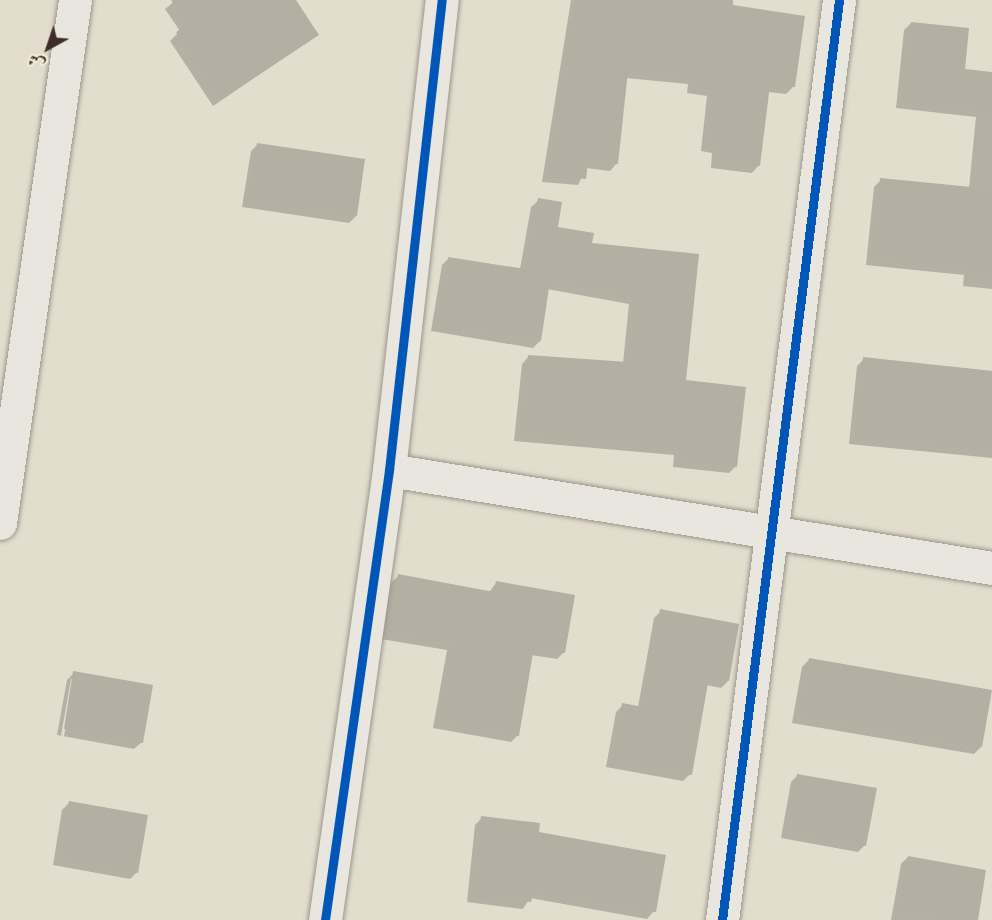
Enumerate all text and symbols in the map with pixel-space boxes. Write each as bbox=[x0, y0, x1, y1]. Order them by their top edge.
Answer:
north arrow bbox=[18, 18, 78, 78]
text: ش bbox=[24, 50, 48, 75]

